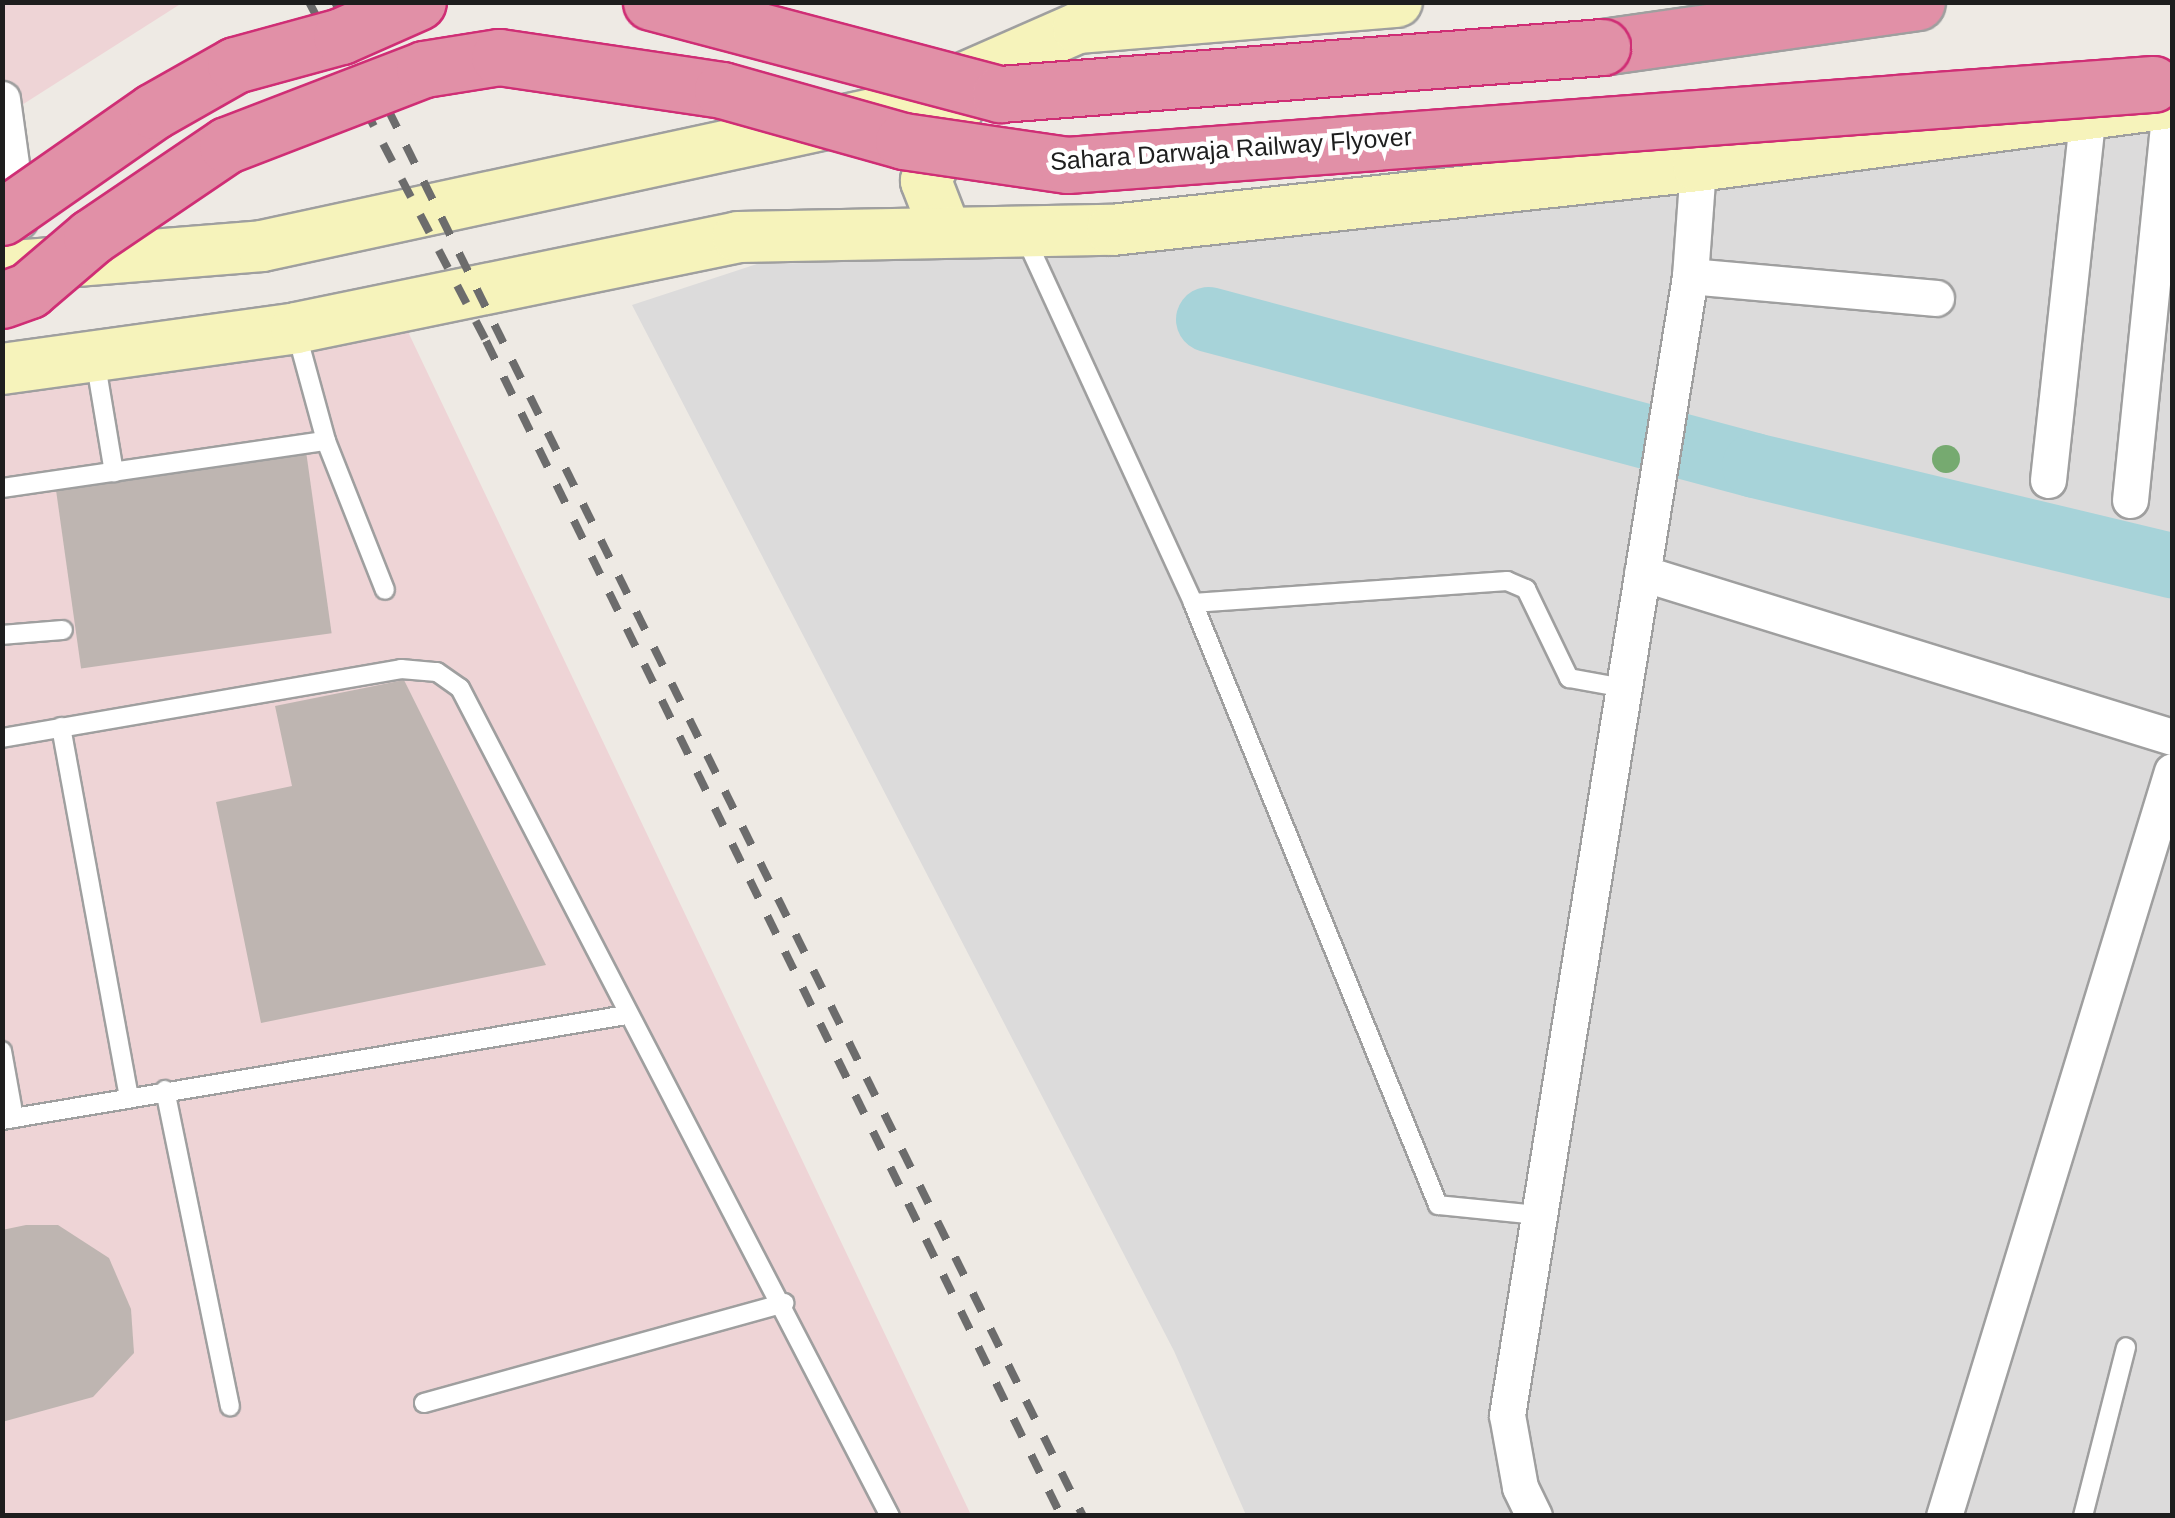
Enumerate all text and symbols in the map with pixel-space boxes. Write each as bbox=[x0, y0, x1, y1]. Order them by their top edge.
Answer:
street label: Sahara Darwaja Railway Flyover bbox=[1049, 121, 1413, 177]

